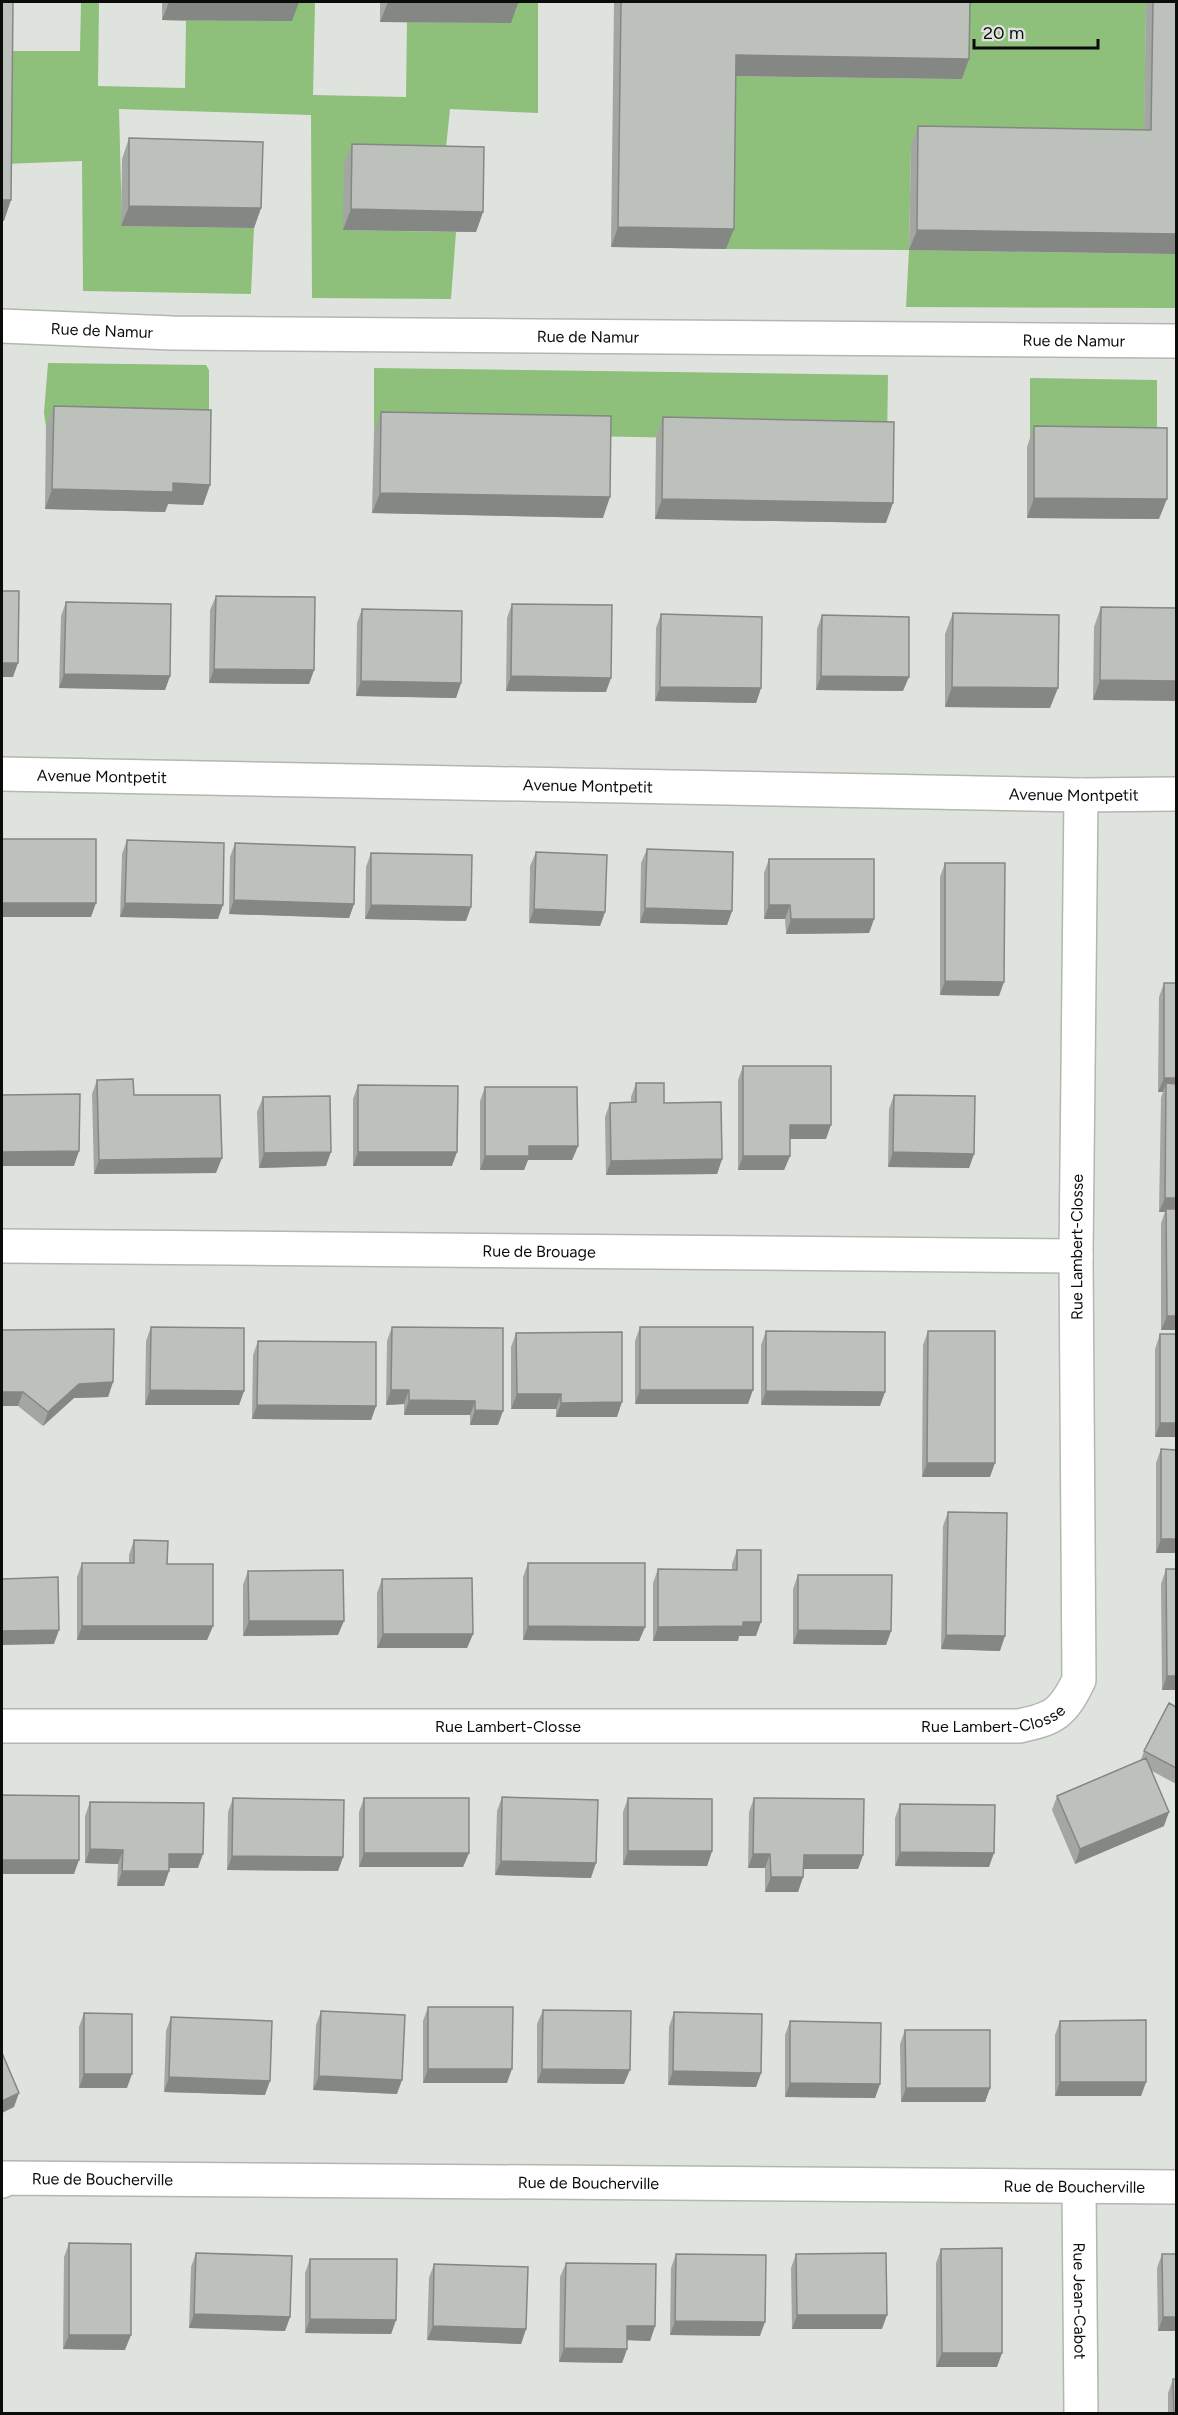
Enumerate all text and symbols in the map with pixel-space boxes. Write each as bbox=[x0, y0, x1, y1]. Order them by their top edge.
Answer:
scale bar bbox=[974, 12, 1098, 50]
text: 20 m bbox=[983, 22, 1024, 44]
street label: Rue de Namur bbox=[50, 319, 154, 342]
street label: Rue de Namur bbox=[537, 326, 640, 346]
street label: Rue de Namur bbox=[1023, 330, 1126, 350]
street label: Avenue Montpetit bbox=[37, 765, 167, 787]
street label: Avenue Montpetit bbox=[523, 775, 653, 796]
street label: Avenue Montpetit bbox=[1009, 784, 1139, 805]
street label: Rue Lambert-Closse bbox=[1066, 1174, 1086, 1320]
street label: Rue de Brouage bbox=[482, 1241, 596, 1261]
street label: Rue Lambert-Closse bbox=[921, 1700, 1069, 1736]
street label: Rue Lambert-Closse bbox=[435, 1717, 581, 1736]
street label: Rue de Boucherville bbox=[32, 2169, 173, 2189]
street label: Rue de Boucherville bbox=[518, 2172, 659, 2193]
street label: Rue de Boucherville bbox=[1004, 2176, 1145, 2196]
street label: Rue Jean-Cabot bbox=[1070, 2242, 1090, 2360]

